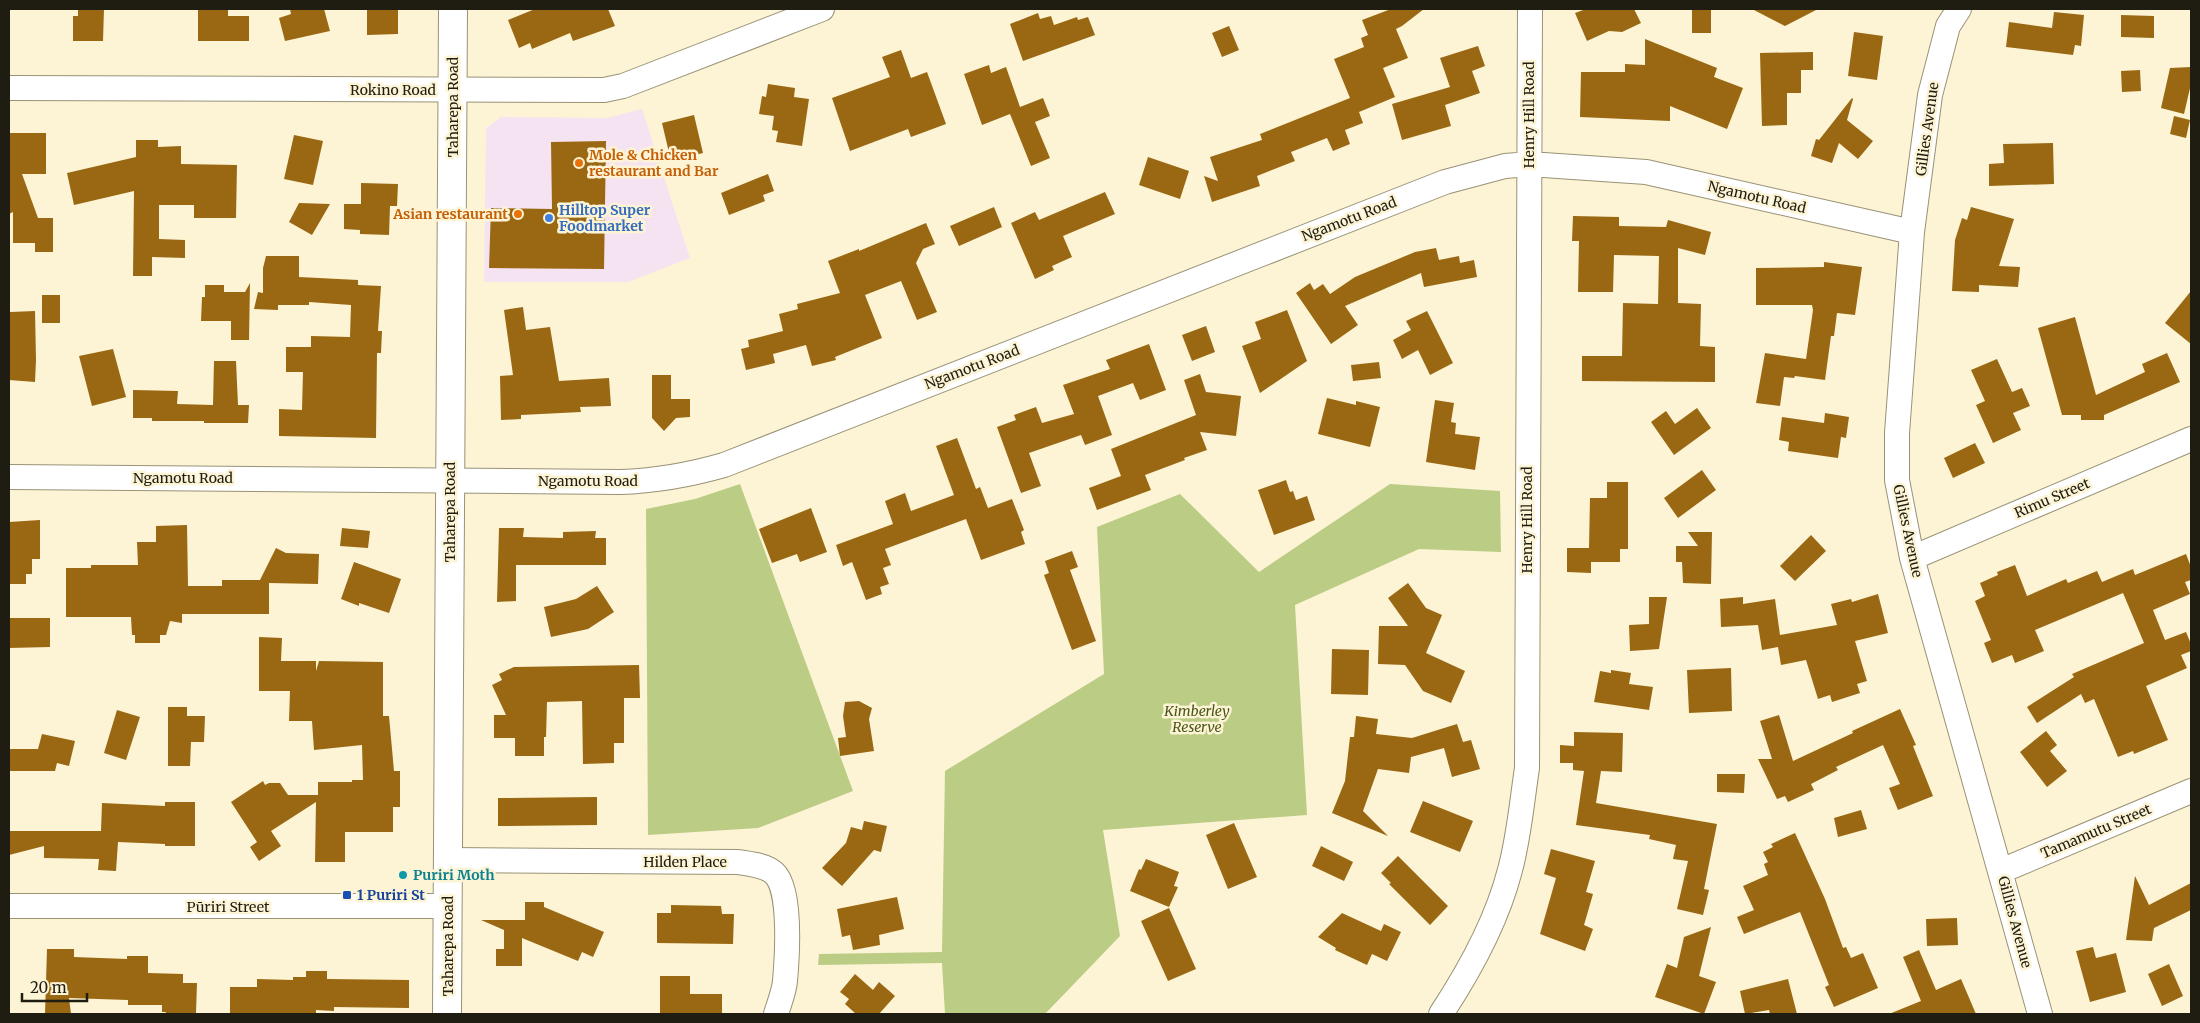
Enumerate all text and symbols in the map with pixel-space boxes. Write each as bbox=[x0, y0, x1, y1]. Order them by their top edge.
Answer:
street label: Taharepa Road bbox=[444, 56, 462, 157]
street label: Henry Hill Road bbox=[1520, 61, 1538, 169]
street label: Rokino Road bbox=[350, 81, 436, 99]
street label: Gillies Avenue bbox=[1912, 81, 1942, 177]
place label: Mole & Chicken restaurant and Bar bbox=[589, 146, 719, 180]
marker: Mole & Chicken restaurant and Bar bbox=[573, 157, 585, 169]
street label: Ngamotu Road bbox=[1706, 177, 1808, 217]
street label: Ngamotu Road bbox=[1299, 192, 1399, 245]
place label: Hilltop Super Foodmarket bbox=[559, 201, 651, 235]
place label: Asian restaurant bbox=[392, 205, 508, 223]
marker: Asian restaurant bbox=[512, 208, 524, 220]
marker: Hilltop Super Foodmarket bbox=[543, 212, 555, 224]
street label: Ngamotu Road bbox=[922, 340, 1022, 393]
street label: Taharepa Road bbox=[441, 461, 459, 562]
street label: Henry Hill Road bbox=[1518, 466, 1536, 574]
street label: Ngamotu Road bbox=[133, 469, 234, 487]
street label: Ngamotu Road bbox=[538, 472, 639, 490]
street label: Rimu Street bbox=[2012, 474, 2093, 522]
street label: Gillies Avenue bbox=[1889, 483, 1927, 579]
park label: Kimberley Reserve bbox=[1163, 702, 1230, 736]
street label: Tamamutu Street bbox=[2038, 799, 2154, 862]
street label: Hilden Place bbox=[643, 853, 727, 871]
place label: Puriri Moth bbox=[413, 866, 495, 884]
marker: Puriri Moth bbox=[397, 869, 409, 881]
street label: Gillies Avenue bbox=[1994, 874, 2036, 970]
place label: 1 Puriri St bbox=[357, 886, 425, 904]
marker: 1 Puriri St bbox=[341, 889, 353, 901]
street label: Taharepa Road bbox=[439, 895, 457, 996]
street label: Pūriri Street bbox=[187, 898, 270, 916]
scale bar bbox=[22, 970, 88, 1002]
text: 20 m bbox=[30, 978, 67, 997]

